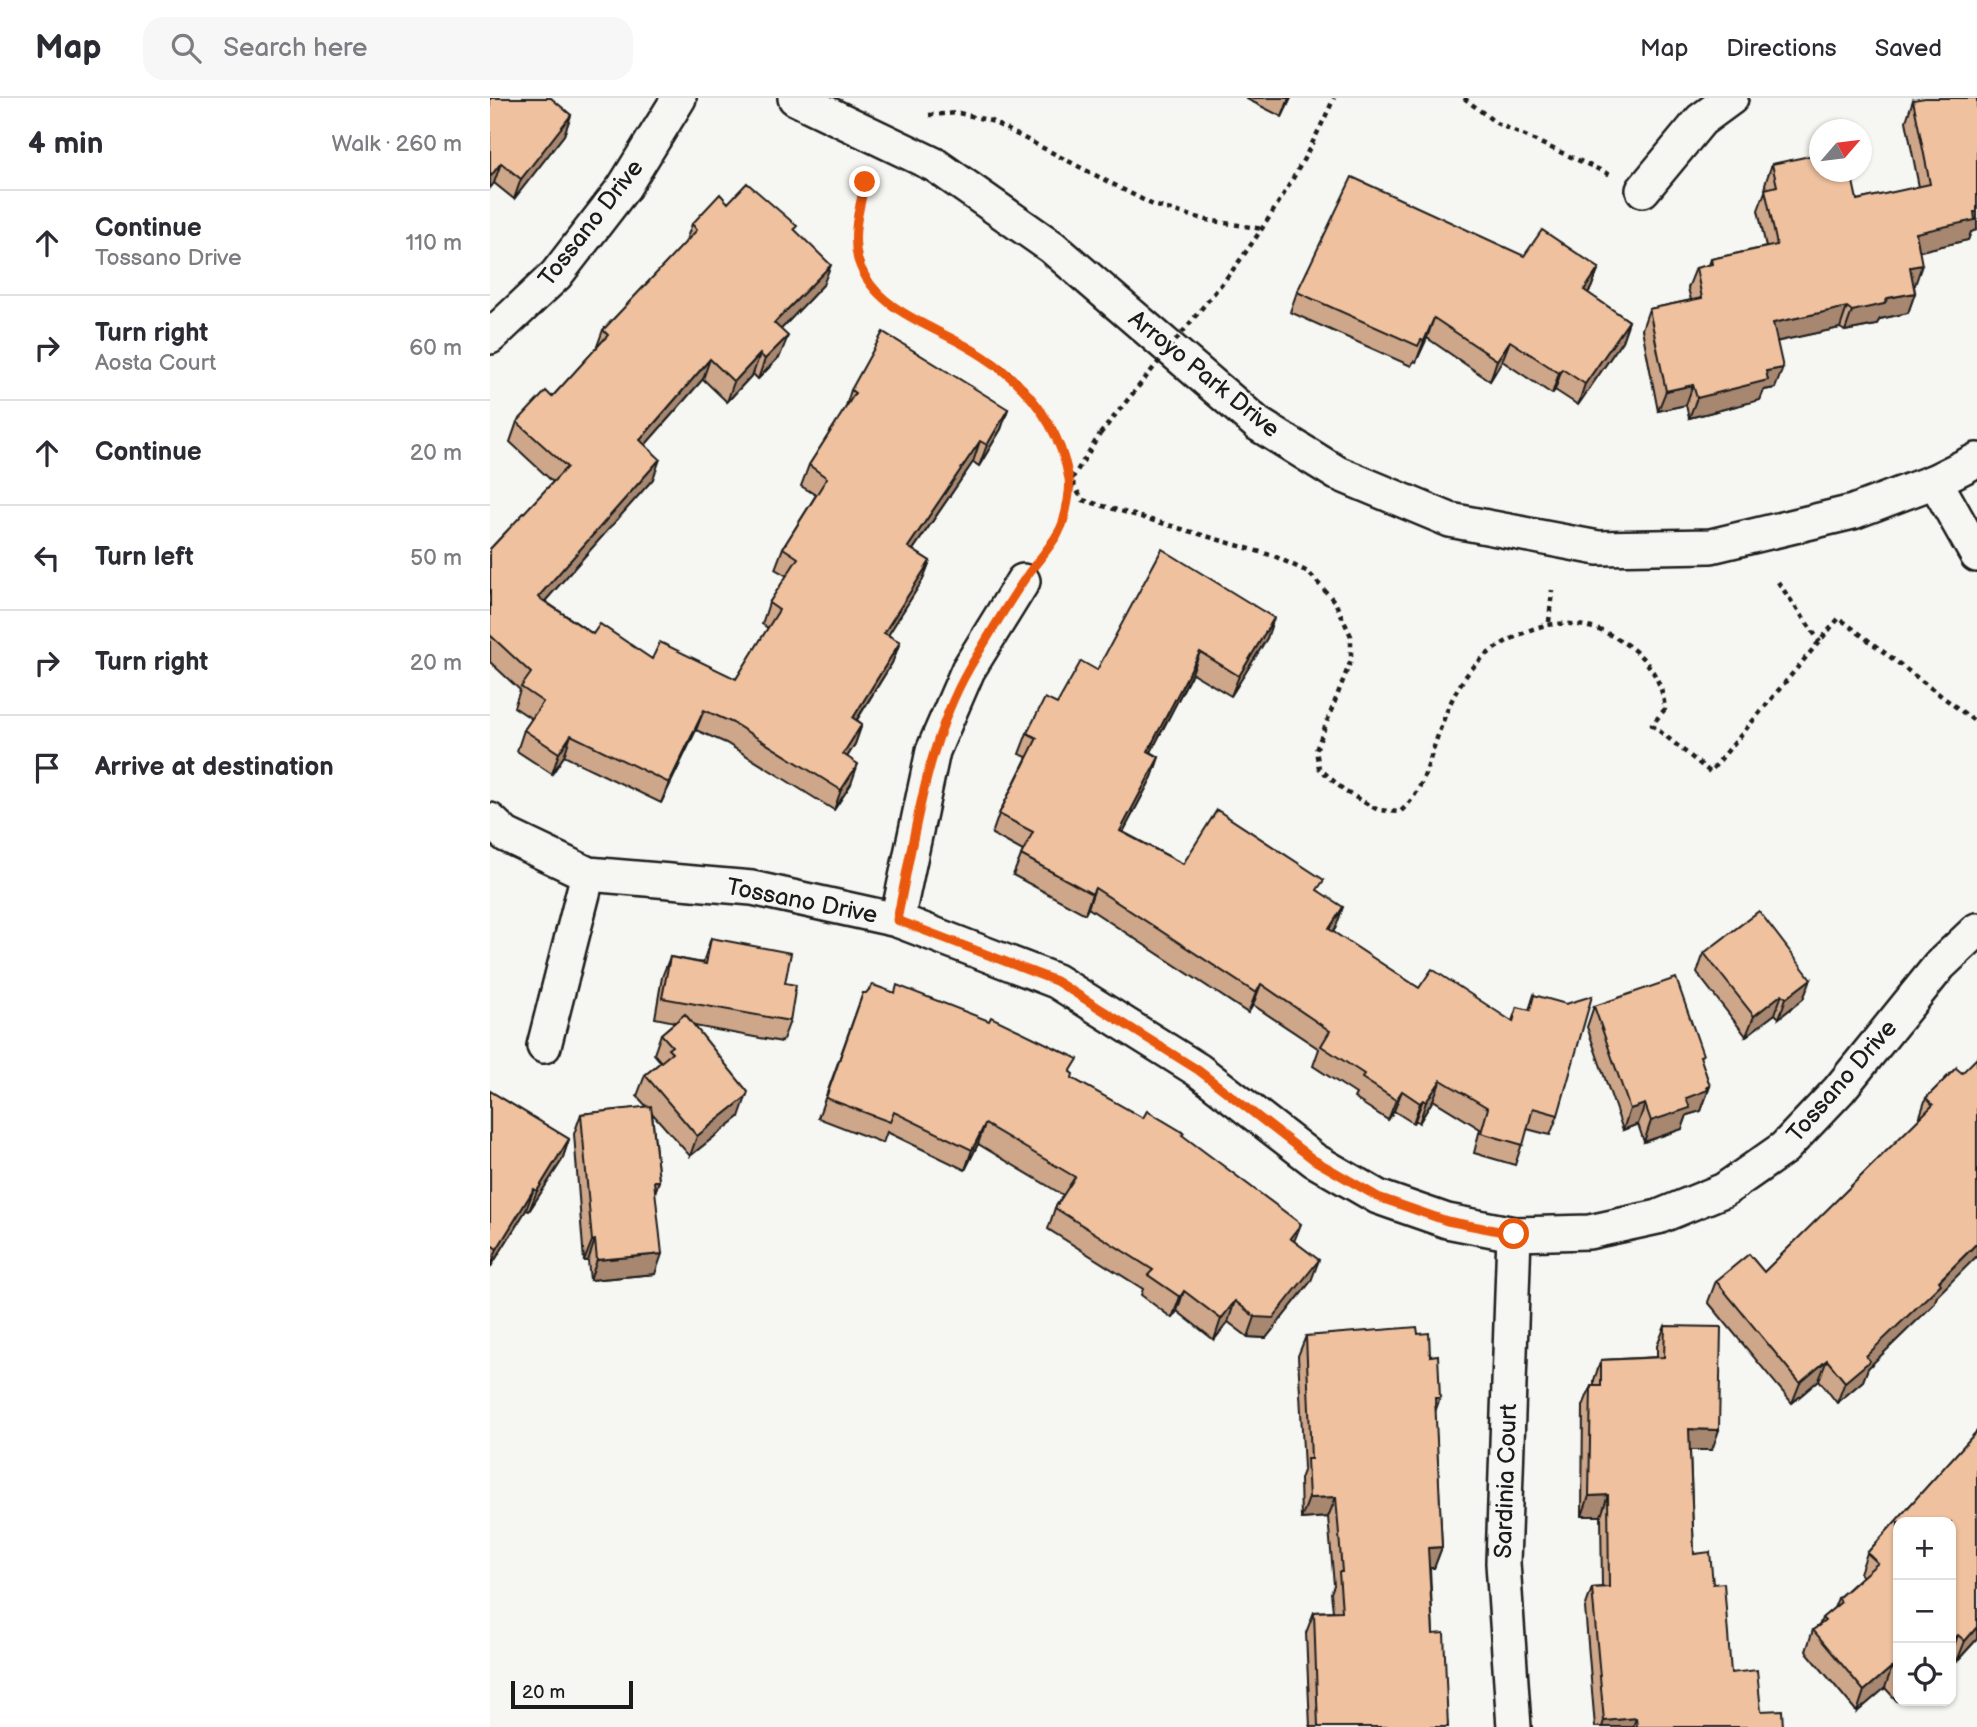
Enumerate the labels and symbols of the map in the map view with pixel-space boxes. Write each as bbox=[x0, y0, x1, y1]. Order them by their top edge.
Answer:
north arrow bbox=[1809, 119, 1872, 182]
street label: Tossano Drive bbox=[532, 154, 650, 292]
route end bbox=[849, 166, 880, 197]
street label: Arroyo Park Drive bbox=[1123, 304, 1285, 444]
street label: Tossano Drive bbox=[724, 872, 880, 930]
street label: Tossano Drive bbox=[1781, 1014, 1903, 1148]
route start bbox=[1498, 1218, 1529, 1249]
street label: Sardinia Court bbox=[1489, 1402, 1523, 1559]
scale bar bbox=[511, 1678, 634, 1710]

